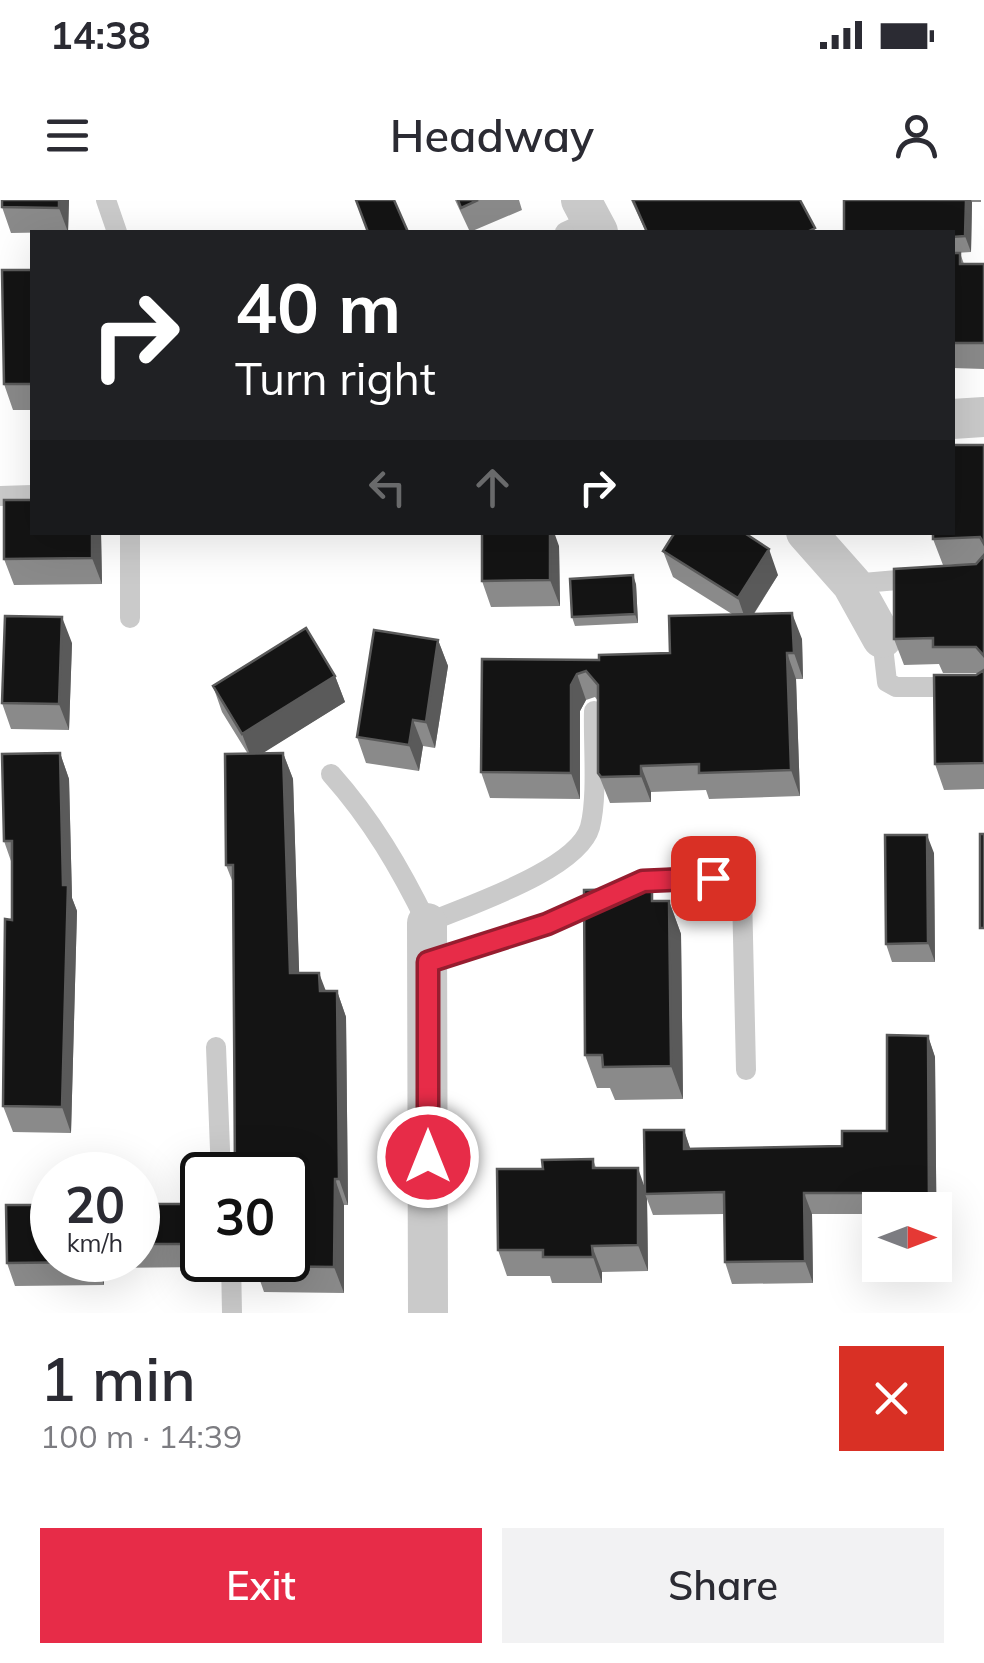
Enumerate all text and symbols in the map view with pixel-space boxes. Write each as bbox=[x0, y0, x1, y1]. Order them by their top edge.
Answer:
text: 14:38 bbox=[50, 11, 151, 59]
text: Headway bbox=[390, 107, 594, 163]
icon: menu bbox=[40, 108, 95, 163]
icon: person bbox=[889, 108, 944, 163]
text: 40 m bbox=[235, 263, 401, 351]
icon: right bbox=[70, 270, 200, 400]
text: Turn right bbox=[235, 350, 436, 406]
icon: left bbox=[360, 460, 415, 515]
icon: ahead bbox=[465, 460, 520, 515]
icon: right bbox=[570, 460, 625, 515]
pin bbox=[671, 836, 756, 921]
icon: arrive bbox=[686, 851, 741, 906]
position arrow bbox=[376, 1105, 480, 1209]
speed limit sign: 30 bbox=[180, 1152, 310, 1282]
text: 20 bbox=[65, 1173, 125, 1236]
north arrow bbox=[862, 1192, 952, 1282]
map controls bbox=[862, 1192, 952, 1282]
text: km/h bbox=[67, 1227, 123, 1258]
text: 1 min bbox=[40, 1341, 196, 1416]
button: close bbox=[839, 1346, 944, 1451]
text: 100 m · 14:39 bbox=[40, 1416, 242, 1456]
button: Exit bbox=[40, 1528, 482, 1643]
button: Share bbox=[502, 1528, 944, 1643]

